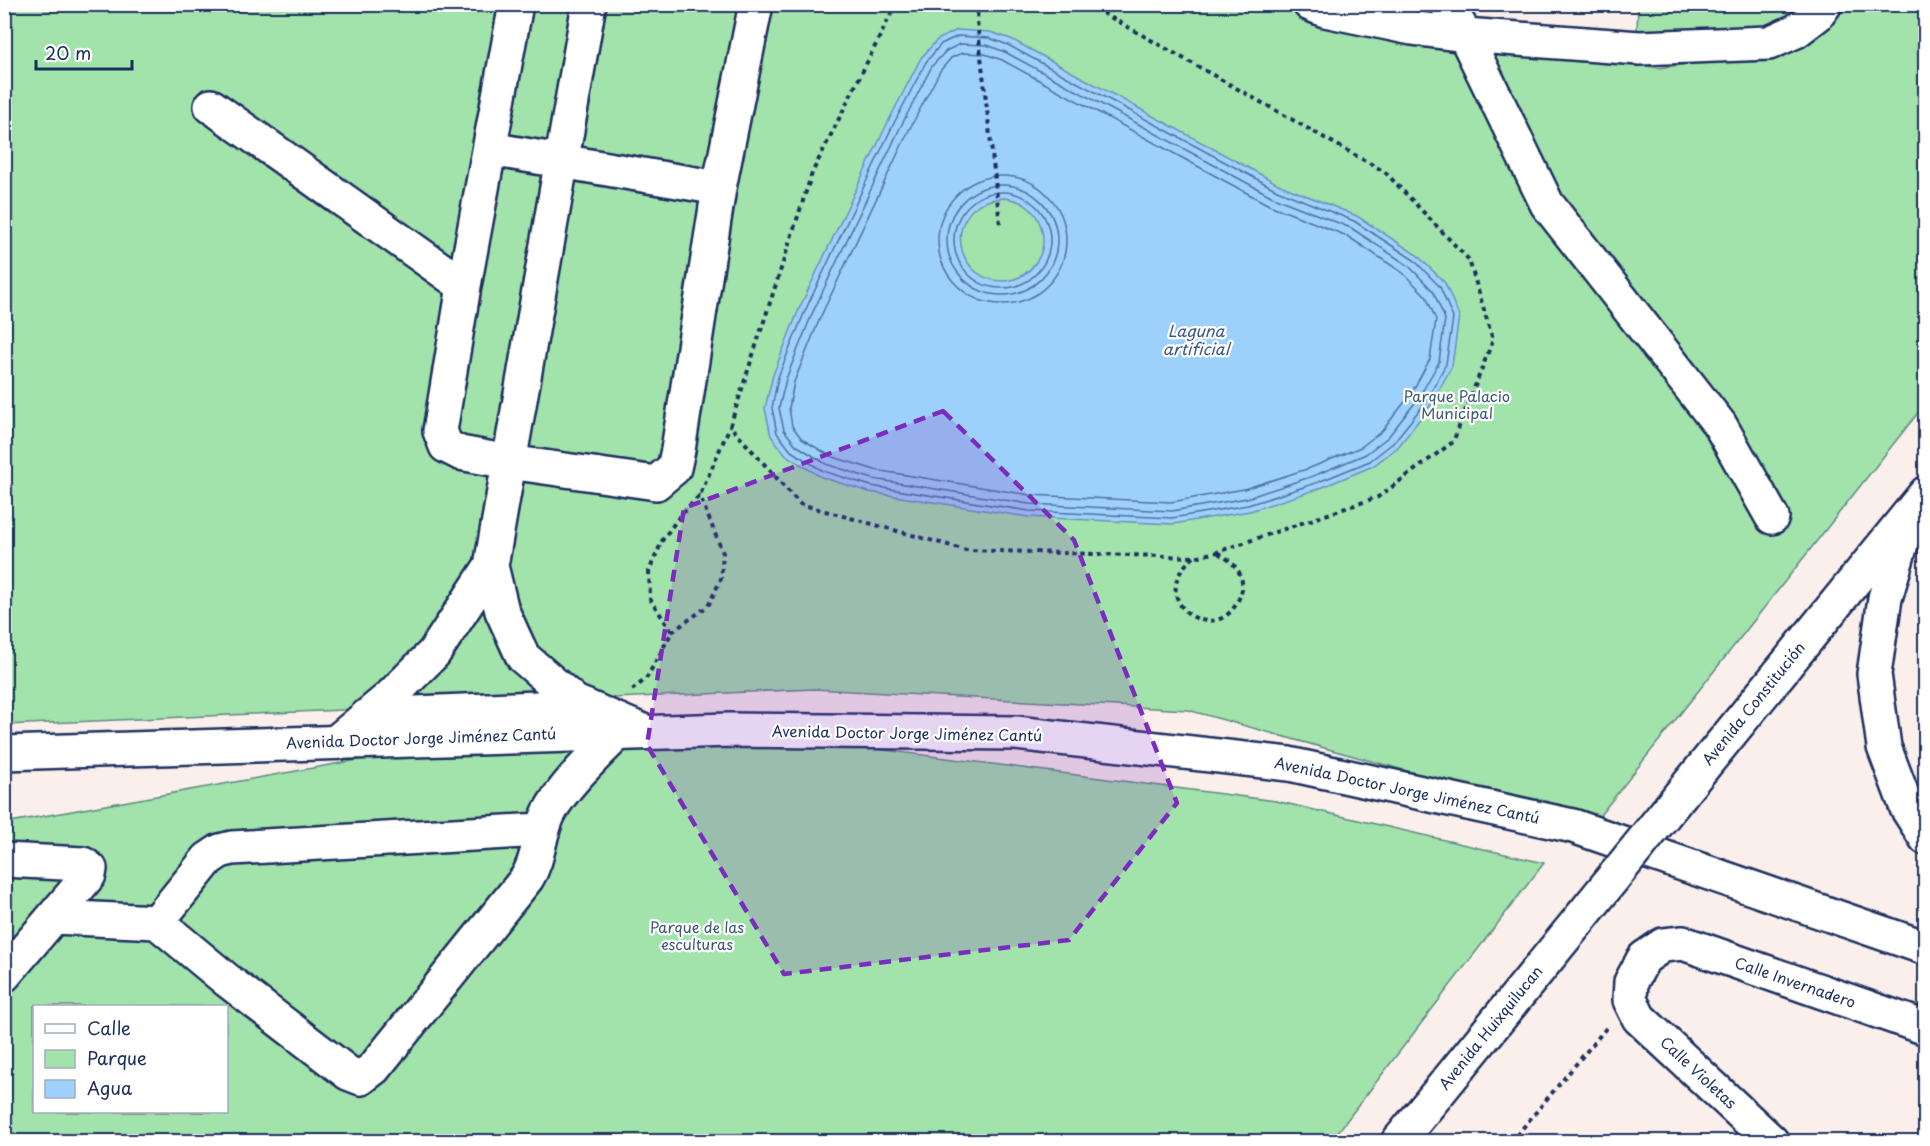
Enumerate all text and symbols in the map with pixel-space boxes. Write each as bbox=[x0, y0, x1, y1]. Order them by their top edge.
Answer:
scale bar bbox=[36, 33, 132, 71]
text: 20 m bbox=[45, 39, 91, 66]
water label: Laguna artificial bbox=[1163, 318, 1232, 360]
park label: Parque Palacio Municipal bbox=[1404, 384, 1510, 424]
street label: Avenida Constitución bbox=[1696, 636, 1810, 770]
street label: Avenida Doctor Jorge Jiménez Cantú bbox=[772, 719, 1042, 746]
street label: Avenida Doctor Jorge Jiménez Cantú bbox=[286, 721, 556, 754]
street label: Avenida Doctor Jorge Jiménez Cantú bbox=[1273, 750, 1542, 829]
park label: Parque de las esculturas bbox=[650, 915, 744, 955]
street label: Calle Invernadero bbox=[1732, 950, 1859, 1013]
street label: Avenida Huixquilucan bbox=[1433, 960, 1547, 1094]
legend bbox=[33, 1005, 228, 1113]
text: Calle bbox=[87, 1014, 131, 1041]
street label: Calle Violetas bbox=[1656, 1030, 1742, 1114]
text: Parque bbox=[87, 1044, 147, 1071]
text: Agua bbox=[87, 1074, 133, 1101]

